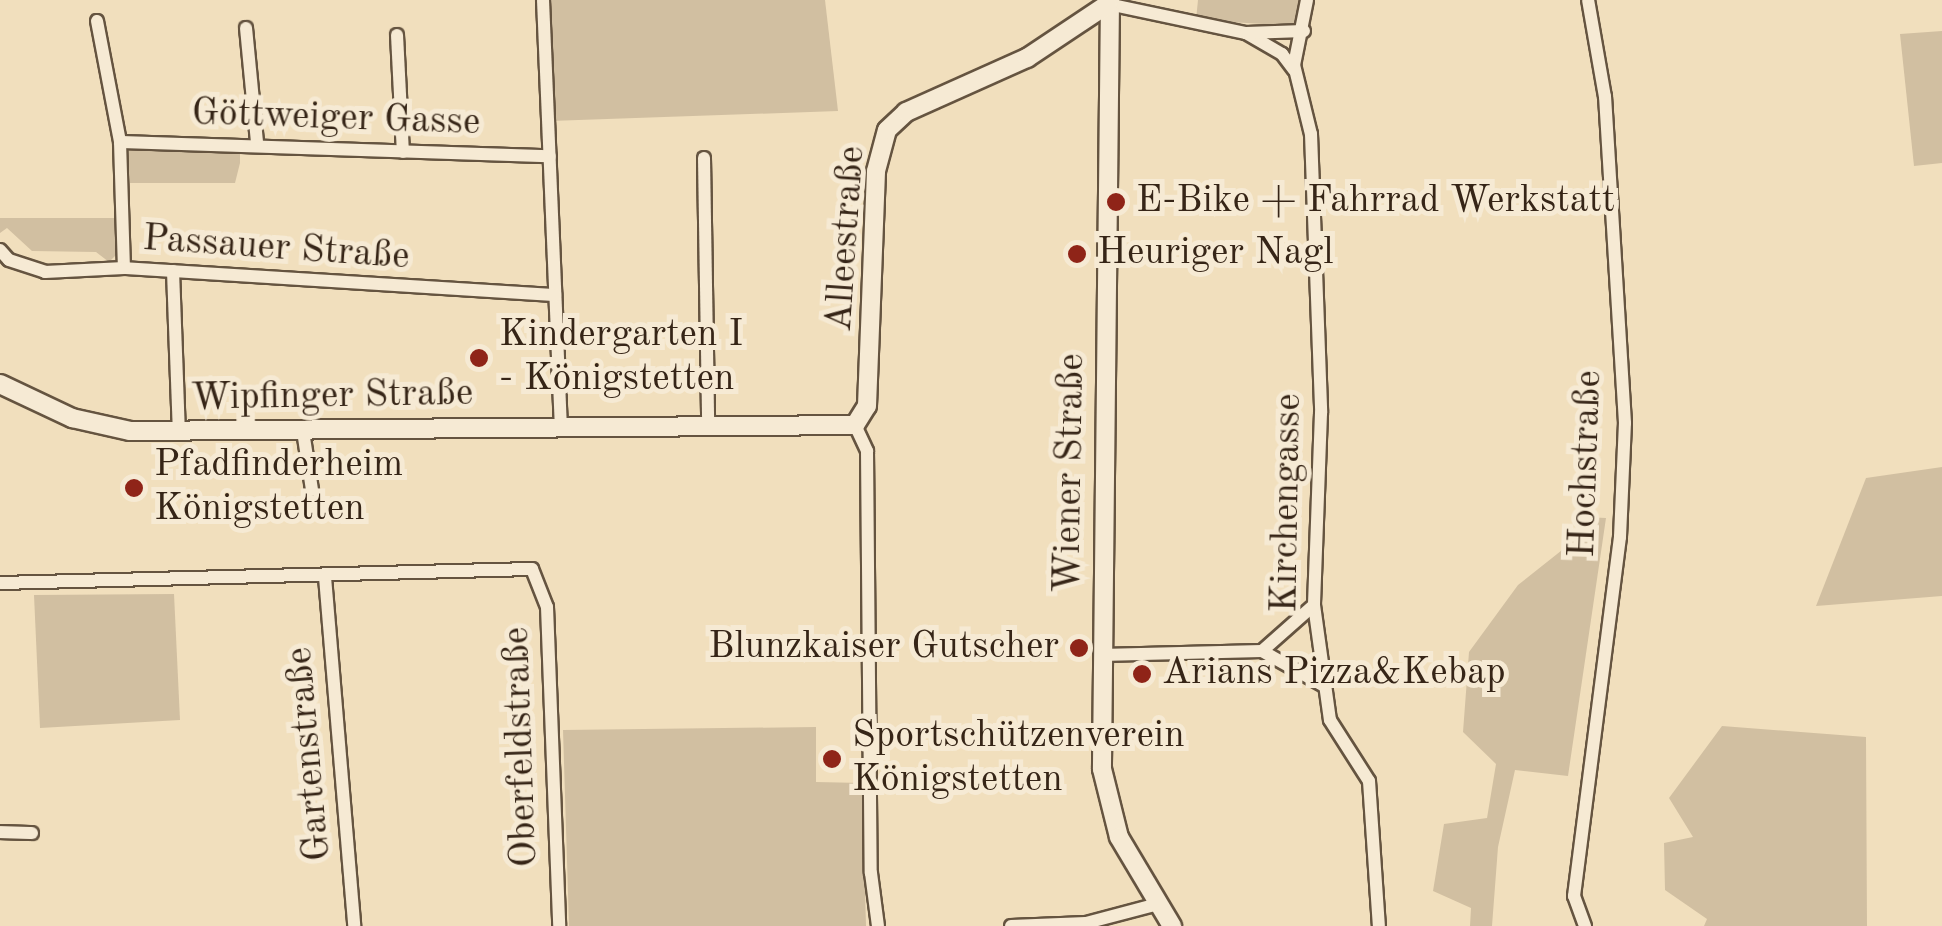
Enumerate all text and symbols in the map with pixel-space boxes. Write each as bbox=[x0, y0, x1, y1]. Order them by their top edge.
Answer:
street label: Göttweiger Gasse bbox=[191, 91, 481, 147]
street label: Alleestraße bbox=[818, 145, 876, 333]
place label: E-Bike + Fahrrad Werkstatt bbox=[1136, 179, 1615, 225]
marker: E-Bike + Fahrrad Werkstatt bbox=[1105, 191, 1127, 213]
street label: Passauer Straße bbox=[141, 217, 411, 281]
place label: Heuriger Nagl bbox=[1097, 231, 1334, 277]
marker: Heuriger Nagl bbox=[1066, 243, 1088, 265]
place label: Kindergarten I - Königstetten bbox=[499, 313, 743, 402]
marker: Kindergarten I - Königstetten bbox=[468, 347, 490, 369]
street label: Wiener Straße bbox=[1046, 353, 1096, 593]
street label: Hochstraße bbox=[1561, 369, 1613, 559]
street label: Wipfinger Straße bbox=[190, 372, 474, 422]
street label: Kirchengasse bbox=[1263, 393, 1313, 613]
place label: Pfadfinderheim Königstetten bbox=[154, 443, 403, 532]
marker: Pfadfinderheim Königstetten bbox=[123, 477, 145, 499]
place label: Blunzkaiser Gutscher bbox=[708, 625, 1059, 671]
street label: Oberfeldstraße bbox=[495, 626, 549, 868]
marker: Blunzkaiser Gutscher bbox=[1068, 637, 1090, 659]
street label: Gartenstraße bbox=[278, 645, 342, 863]
place label: Arians Pizza&Kebap bbox=[1162, 651, 1506, 697]
marker: Arians Pizza&Kebap bbox=[1131, 663, 1153, 685]
place label: Sportschützenverein Königstetten bbox=[852, 714, 1185, 804]
marker: Sportschützenverein Königstetten bbox=[821, 748, 843, 770]

